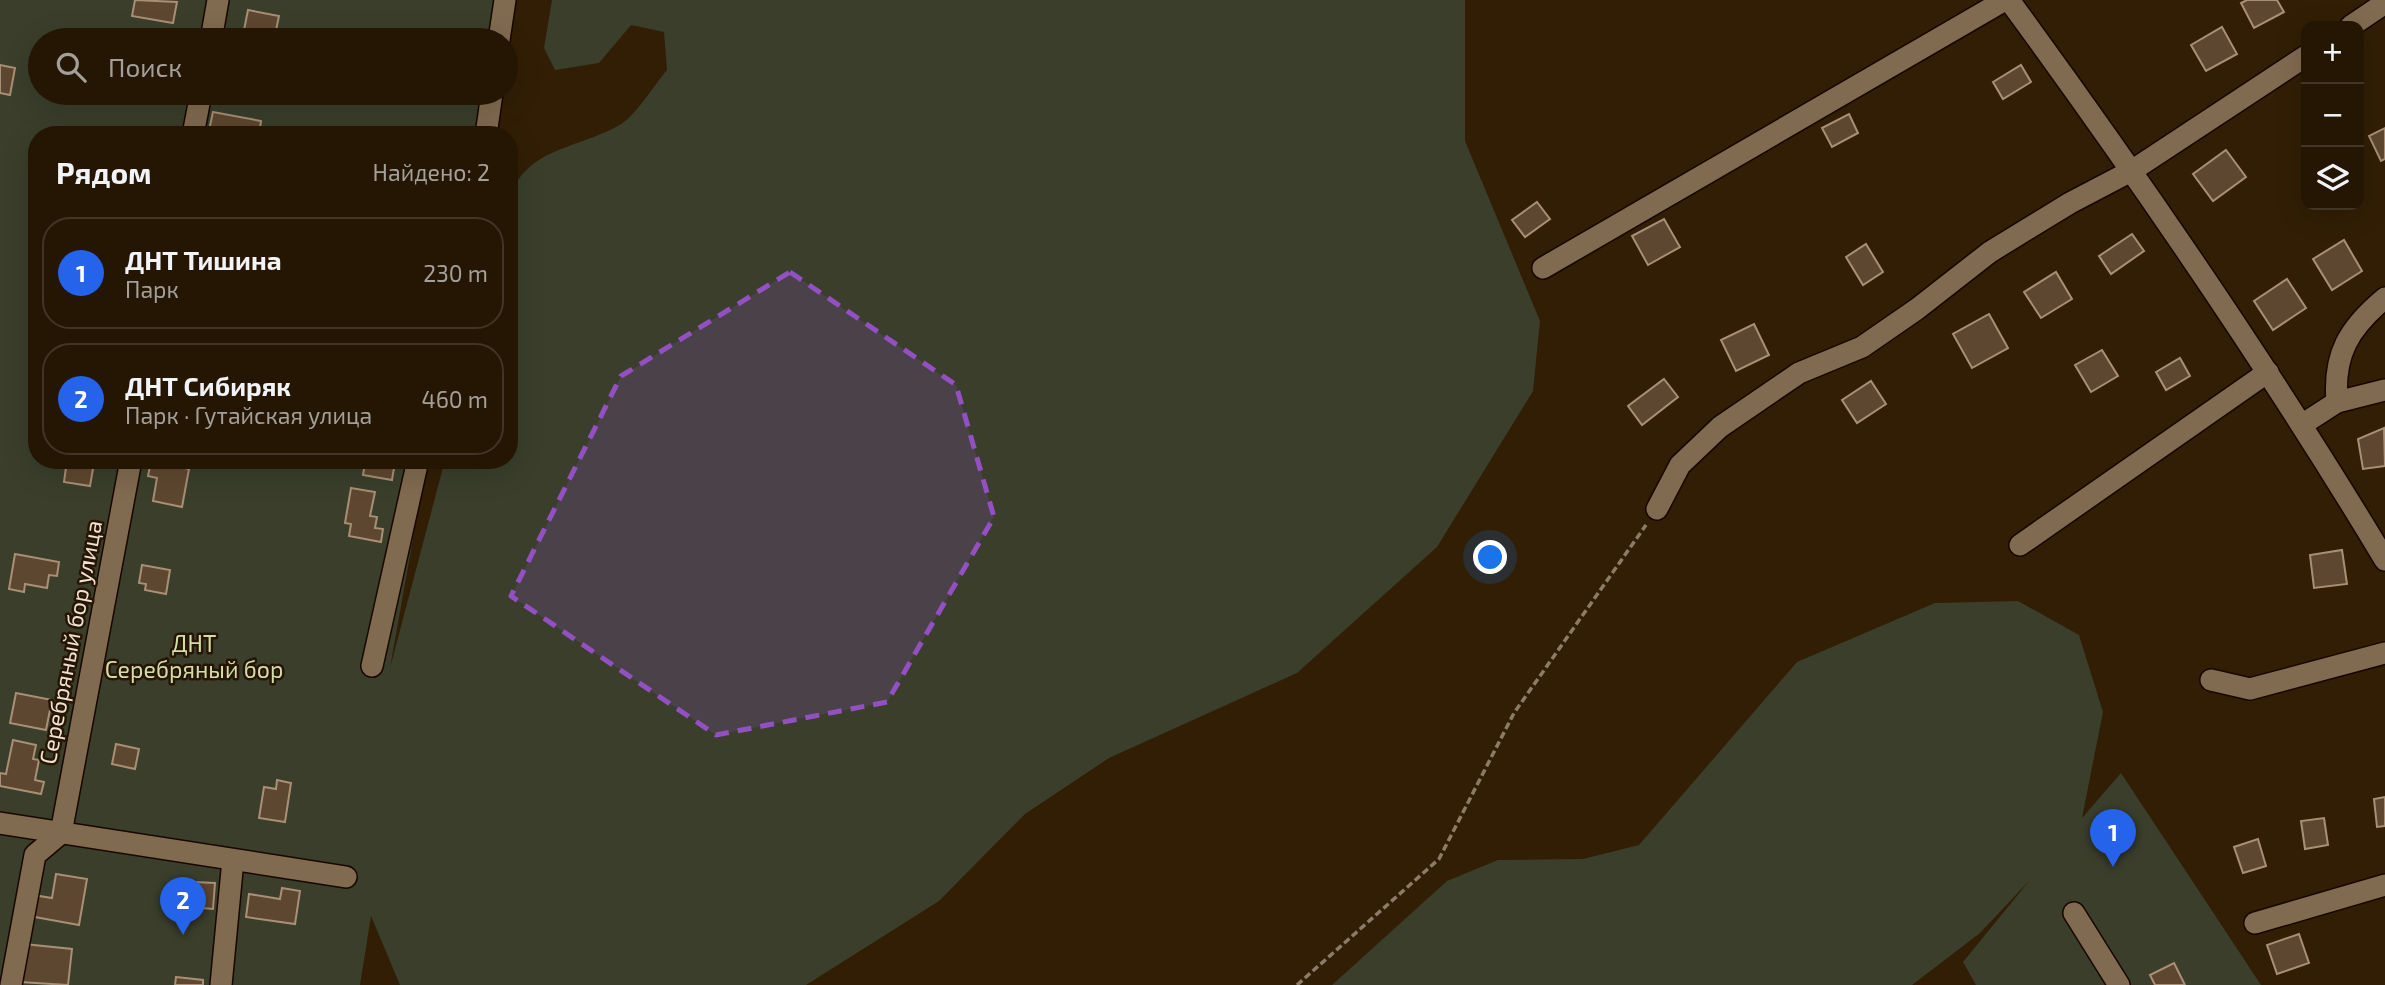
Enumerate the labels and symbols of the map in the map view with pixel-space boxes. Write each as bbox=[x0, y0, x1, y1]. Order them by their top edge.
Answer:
street label: Серебряный бор улица bbox=[33, 518, 108, 767]
your location bbox=[1473, 540, 1507, 574]
park label: ДНТ Серебряный бор bbox=[105, 629, 283, 683]
pin: 1 bbox=[2090, 809, 2136, 867]
pin: 2 bbox=[160, 877, 206, 935]

